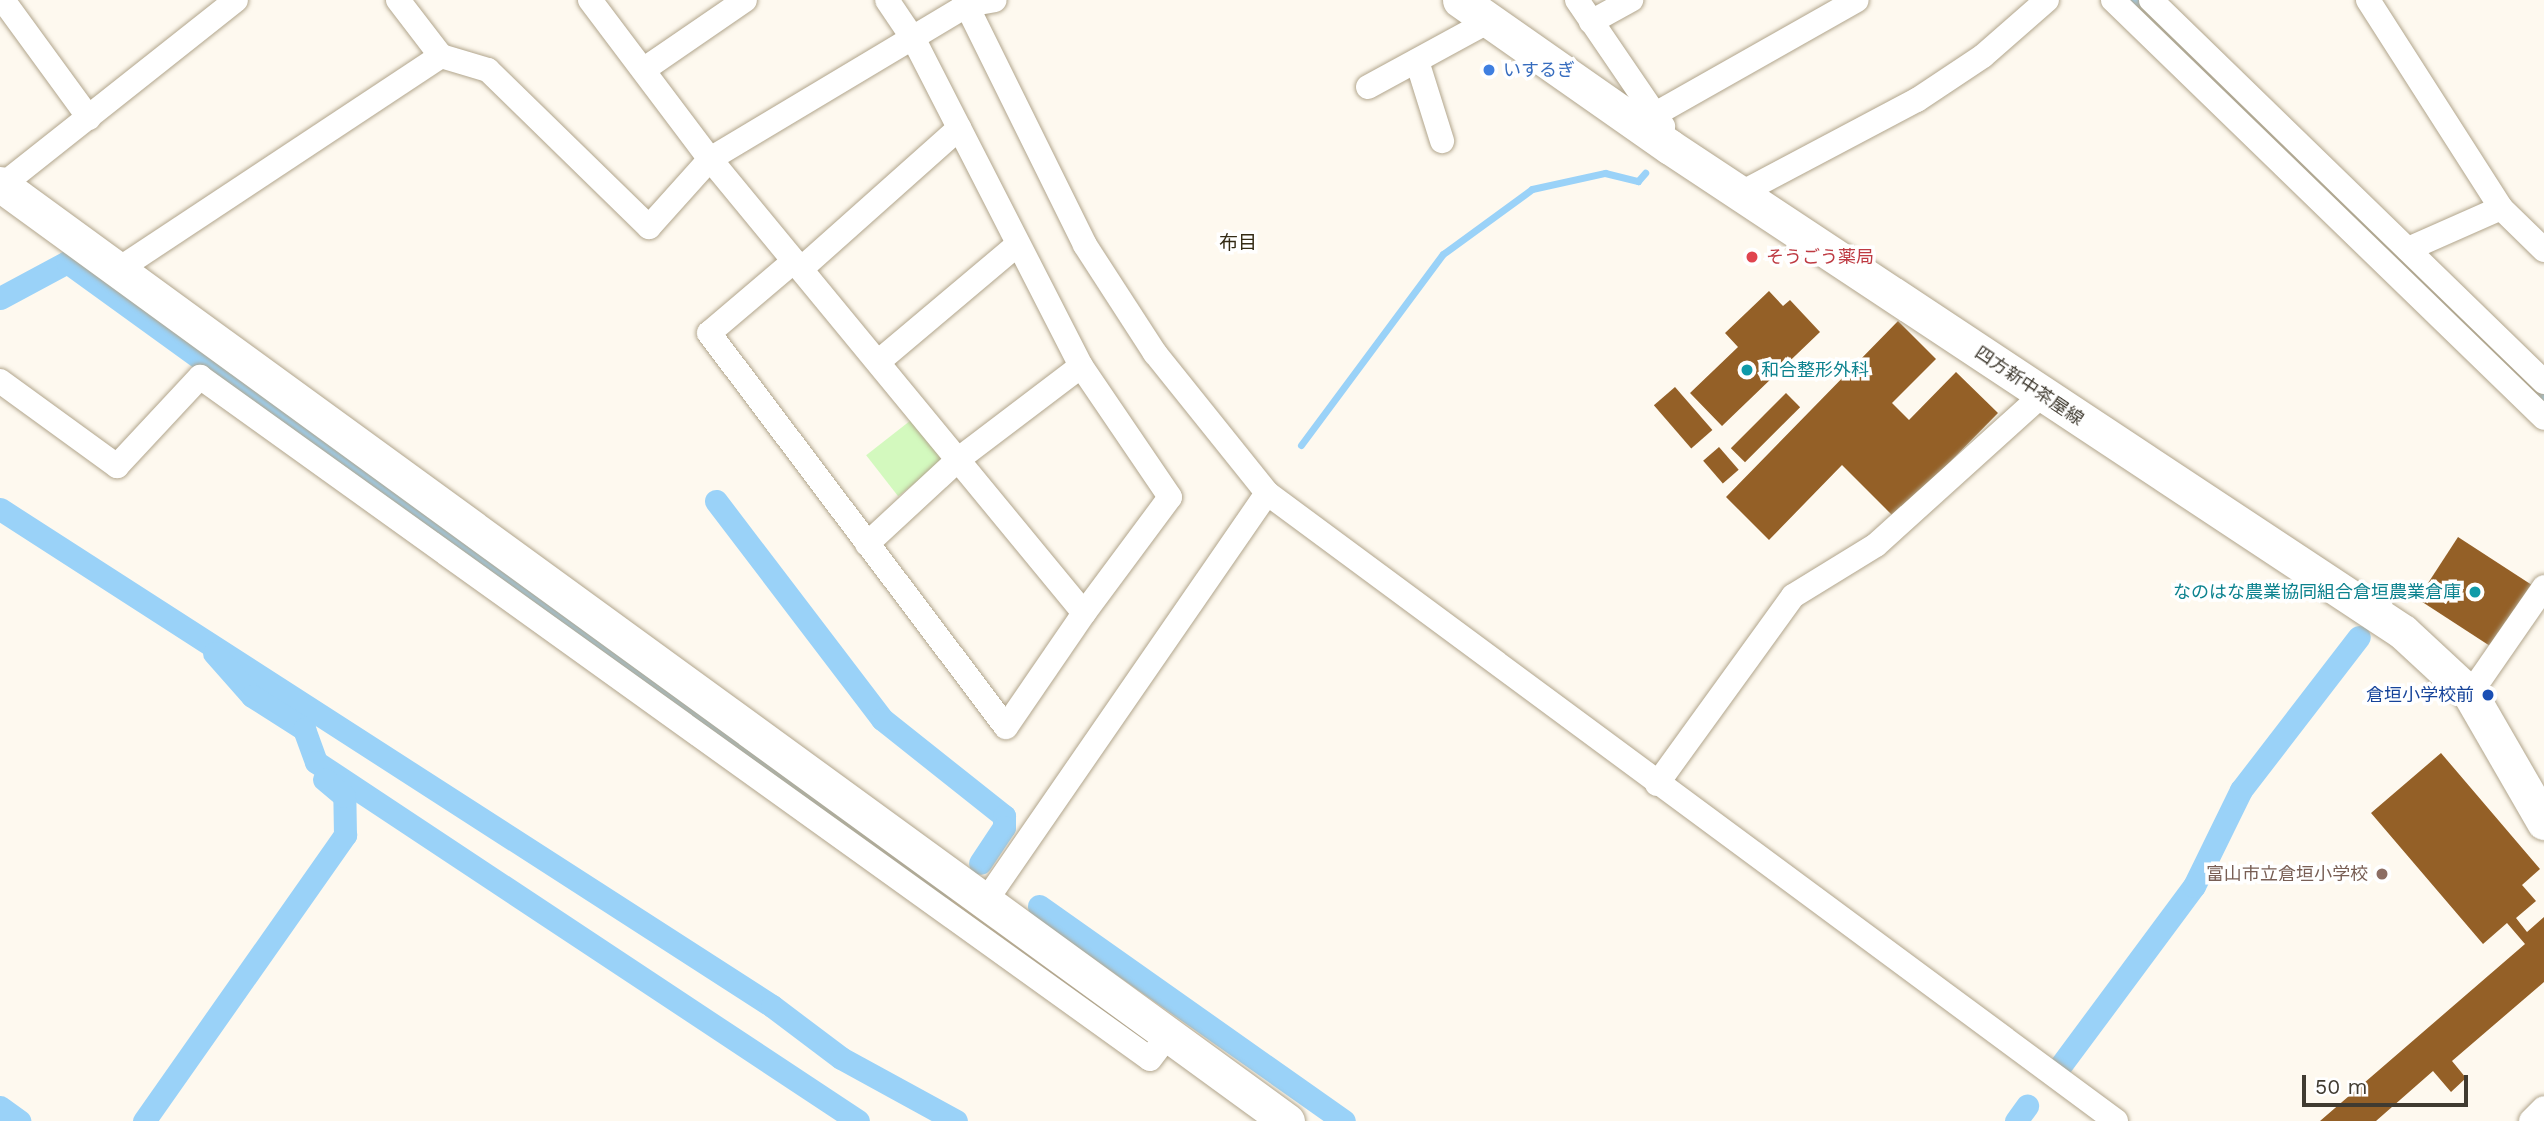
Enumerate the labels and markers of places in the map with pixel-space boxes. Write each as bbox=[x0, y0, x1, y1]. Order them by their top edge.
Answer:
place label: いするぎ bbox=[1503, 59, 1575, 81]
marker: いするぎ bbox=[1481, 62, 1497, 78]
place label: そうごう薬局 bbox=[1766, 246, 1874, 268]
marker: そうごう薬局 bbox=[1744, 249, 1760, 265]
place label: 和合整形外科 bbox=[1761, 359, 1869, 381]
marker: 和合整形外科 bbox=[1739, 362, 1755, 378]
place label: なのはな農業協同組合倉垣農業倉庫 bbox=[2173, 581, 2461, 603]
marker: なのはな農業協同組合倉垣農業倉庫 bbox=[2467, 584, 2483, 600]
place label: 倉垣小学校前 bbox=[2366, 684, 2474, 706]
marker: 倉垣小学校前 bbox=[2480, 687, 2496, 703]
place label: 富山市立倉垣小学校 bbox=[2206, 863, 2368, 885]
marker: 富山市立倉垣小学校 bbox=[2374, 866, 2390, 882]

